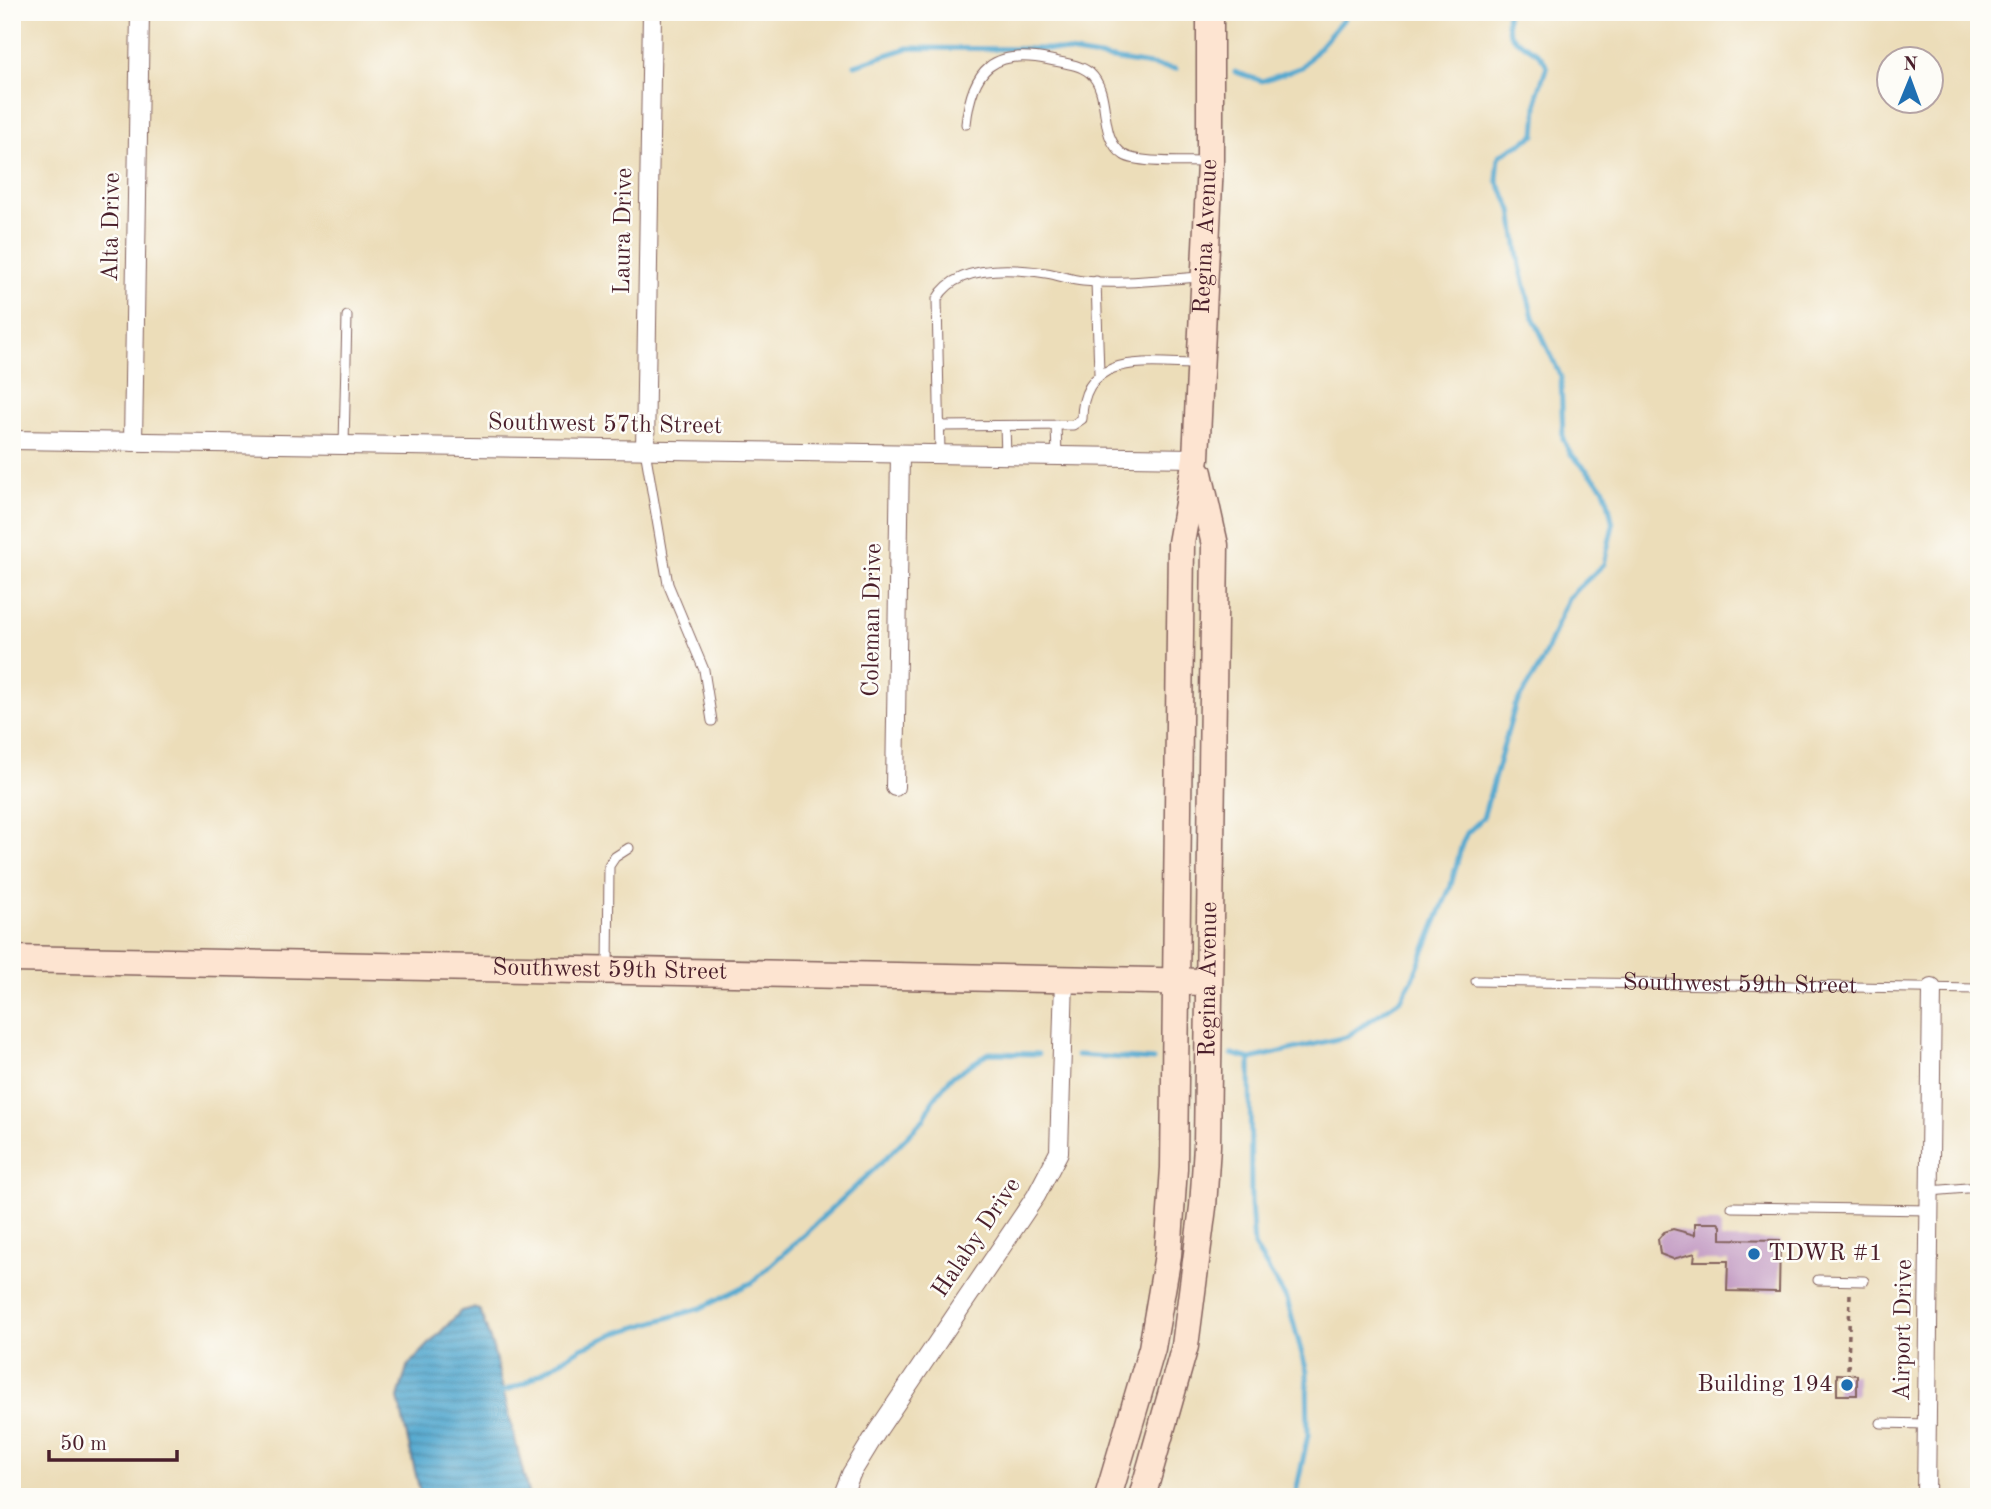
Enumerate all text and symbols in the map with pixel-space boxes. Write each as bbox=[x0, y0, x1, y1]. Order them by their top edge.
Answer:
north arrow bbox=[1876, 46, 1946, 116]
text: N bbox=[1903, 56, 1918, 75]
street label: Regina Avenue bbox=[1191, 158, 1222, 315]
street label: Laura Drive bbox=[611, 167, 637, 295]
street label: Alta Drive bbox=[99, 172, 125, 282]
street label: Southwest 57th Street bbox=[487, 411, 723, 439]
street label: Coleman Drive bbox=[860, 543, 886, 697]
street label: Regina Avenue bbox=[1196, 901, 1222, 1057]
street label: Southwest 59th Street bbox=[492, 956, 728, 985]
street label: Southwest 59th Street bbox=[1622, 971, 1858, 999]
street label: Halaby Drive bbox=[928, 1174, 1026, 1302]
place label: TDWR #1 bbox=[1768, 1242, 1883, 1266]
marker: TDWR #1 bbox=[1746, 1246, 1762, 1262]
street label: Airport Drive bbox=[1891, 1259, 1917, 1401]
place label: Building 194 bbox=[1697, 1373, 1833, 1397]
marker: Building 194 bbox=[1839, 1377, 1855, 1393]
scale bar bbox=[49, 1418, 177, 1462]
text: 50 m bbox=[60, 1434, 107, 1455]

